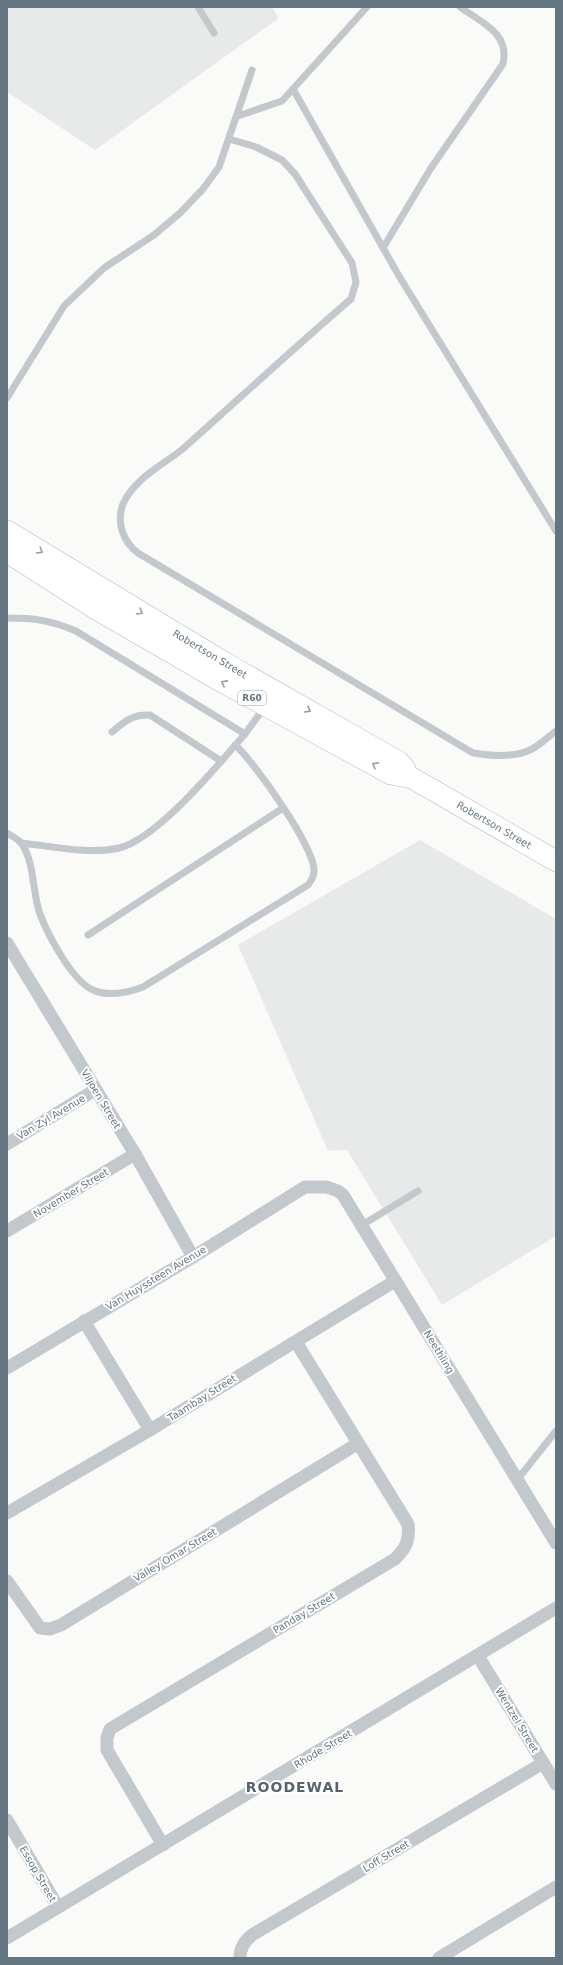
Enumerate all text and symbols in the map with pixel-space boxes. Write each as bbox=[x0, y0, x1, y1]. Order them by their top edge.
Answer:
one-way arrow bbox=[36, 546, 43, 554]
one-way arrow bbox=[136, 607, 143, 614]
street label: Robertson Street bbox=[171, 628, 249, 680]
one-way arrow bbox=[221, 680, 228, 688]
road number: R60 bbox=[238, 691, 266, 705]
one-way arrow bbox=[304, 705, 311, 712]
one-way arrow bbox=[372, 763, 379, 770]
street label: Robertson Street bbox=[455, 799, 533, 851]
street label: Viljoen Street bbox=[79, 1067, 123, 1131]
street label: Van Zyl Avenue bbox=[15, 1092, 87, 1142]
street label: November Street bbox=[31, 1166, 111, 1220]
street label: Van Huyssteen Avenue bbox=[104, 1244, 208, 1312]
street label: Neethling bbox=[422, 1328, 456, 1376]
street label: Taambay Street bbox=[165, 1373, 238, 1424]
street label: Valley Omar Street bbox=[132, 1526, 218, 1584]
street label: Panday Street bbox=[271, 1590, 337, 1636]
street label: Wentzel Street bbox=[493, 1686, 541, 1754]
street label: Rhode Street bbox=[292, 1727, 354, 1771]
district label: ROODEWAL bbox=[246, 1779, 344, 1795]
street label: Loff Street bbox=[361, 1838, 411, 1874]
street label: Essop Street bbox=[18, 1844, 58, 1904]

